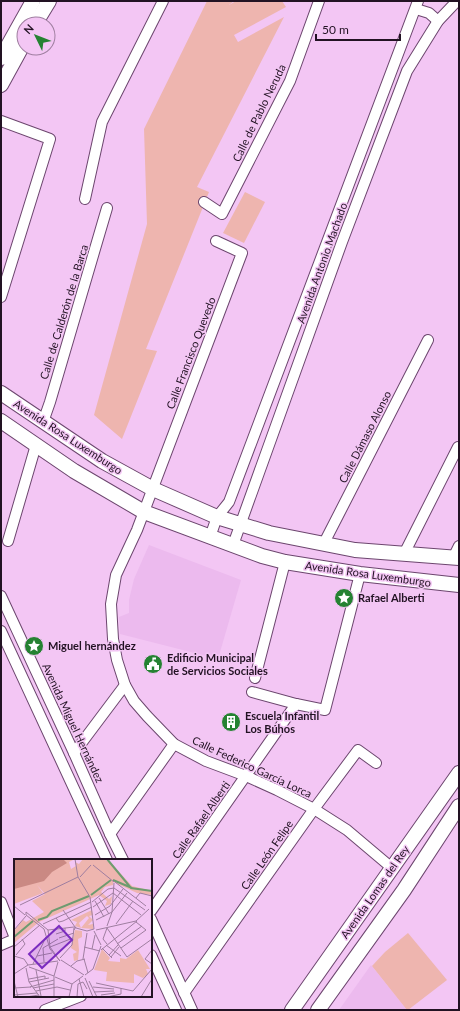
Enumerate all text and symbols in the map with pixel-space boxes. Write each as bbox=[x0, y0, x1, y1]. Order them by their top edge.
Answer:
north arrow bbox=[16, 16, 56, 56]
scale bar bbox=[316, 16, 400, 42]
text: N bbox=[21, 21, 36, 36]
text: 50 m bbox=[322, 22, 349, 37]
street label: Calle de Pablo Neruda bbox=[229, 62, 288, 164]
street label: Avenida Antonio Machado bbox=[294, 201, 349, 325]
street label: Calle de Calderón de la Barca bbox=[37, 243, 90, 381]
street label: Calle Francisco Quevedo bbox=[163, 295, 218, 411]
street label: Calle Dámaso Alonso bbox=[336, 389, 393, 485]
street label: Avenida Rosa Luxemburgo bbox=[11, 397, 125, 477]
street label: Avenida Rosa Luxemburgo bbox=[304, 558, 432, 589]
place icon: Rafael Alberti bbox=[333, 587, 355, 609]
place label: Rafael Alberti bbox=[358, 591, 425, 604]
place icon: Miguel hernández bbox=[23, 635, 45, 657]
place label: Miguel hernández bbox=[48, 639, 136, 652]
place label: Edificio Municipal de Servicios Sociales bbox=[167, 651, 268, 677]
public building icon: Edificio Municipal de Servicios Sociales bbox=[142, 653, 164, 675]
street label: Avenida Miguel Hernández bbox=[40, 661, 107, 785]
place label: Escuela Infantil Los Búhos bbox=[245, 709, 319, 735]
building icon: Escuela Infantil Los Búhos bbox=[220, 711, 242, 733]
street label: Calle Federico García Lorca bbox=[190, 733, 314, 800]
street label: Calle Rafael Alberti bbox=[169, 778, 232, 861]
street label: Calle León Felipe bbox=[238, 817, 295, 892]
street label: Avenida Lomas del Rey bbox=[338, 843, 412, 941]
inset map bbox=[14, 859, 152, 997]

